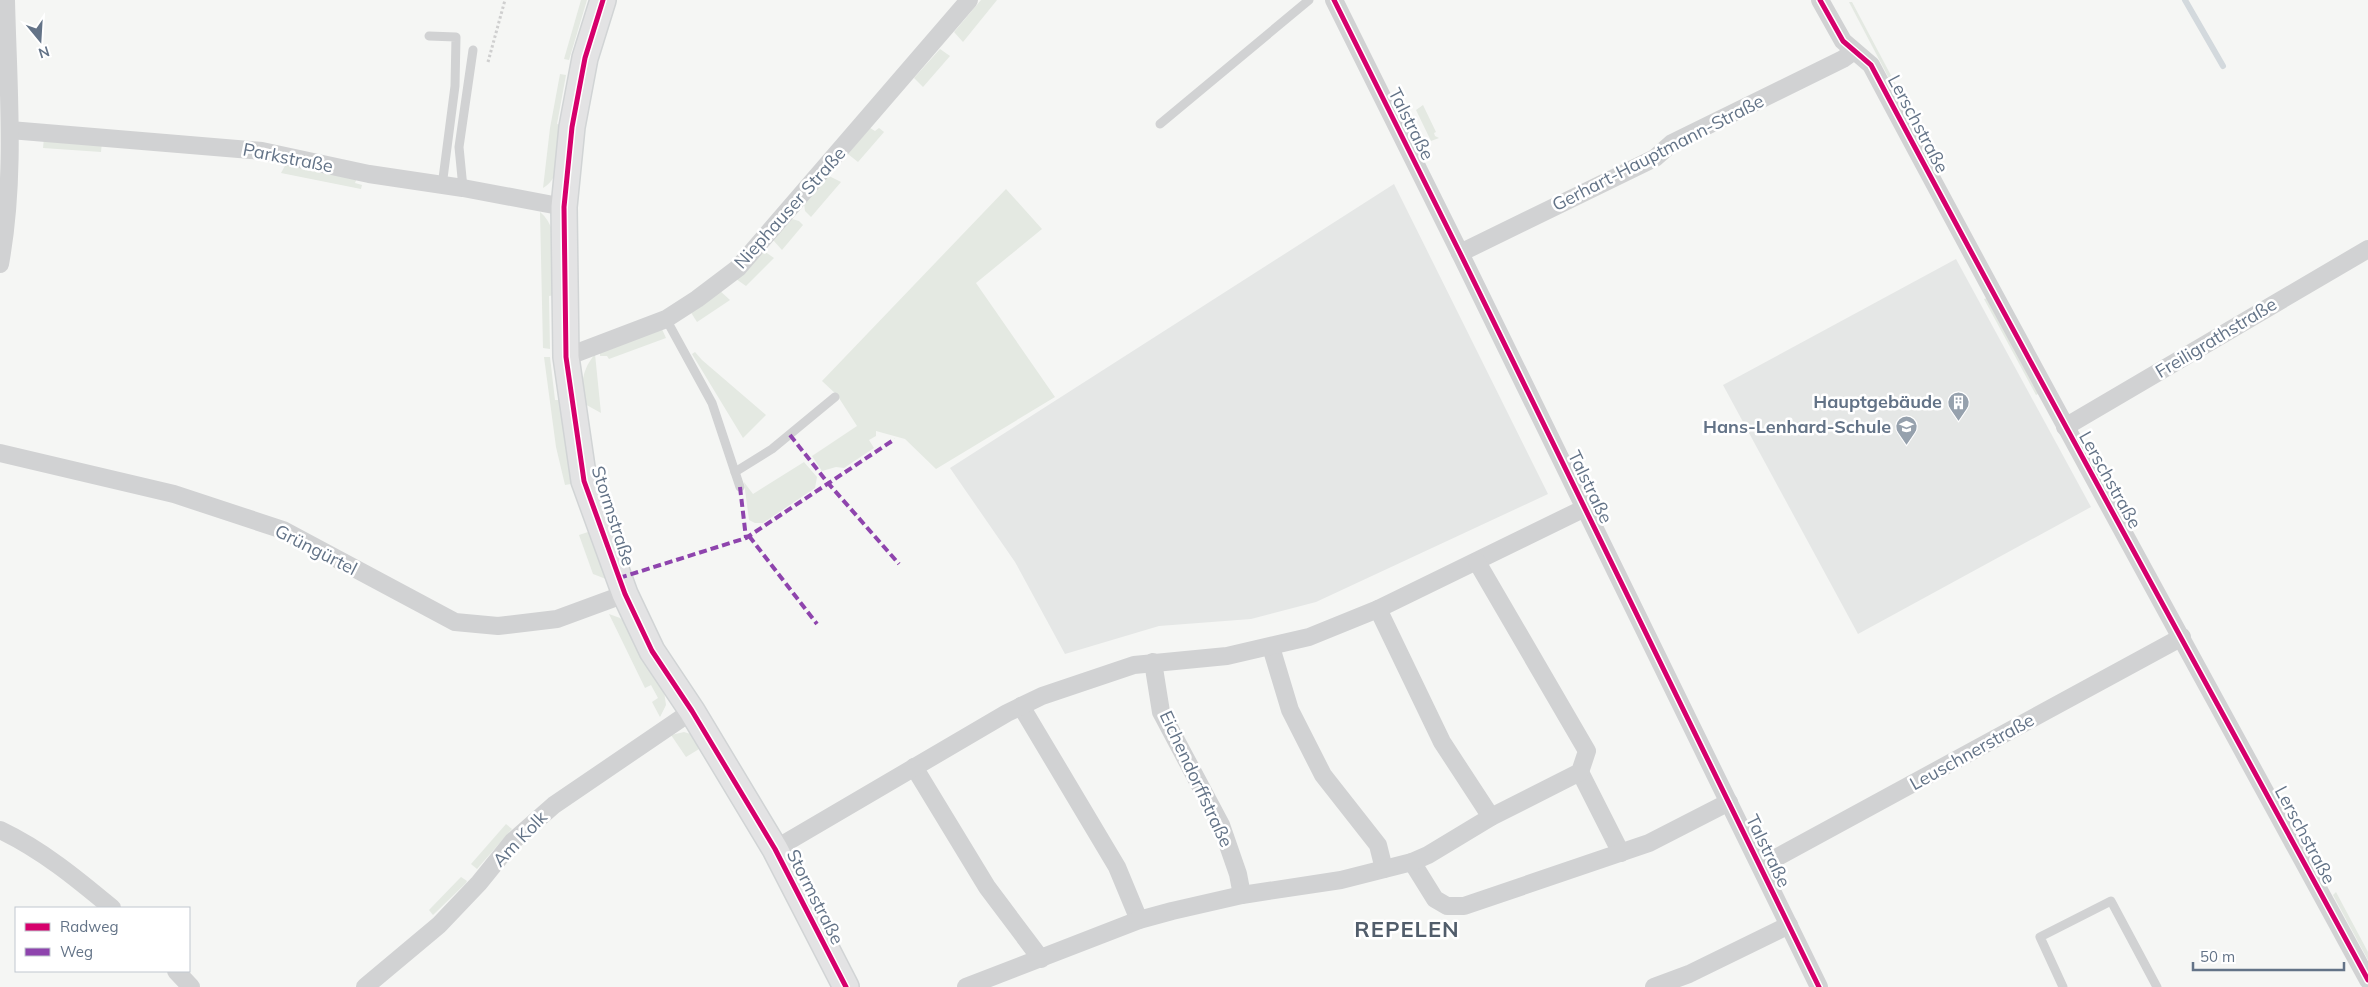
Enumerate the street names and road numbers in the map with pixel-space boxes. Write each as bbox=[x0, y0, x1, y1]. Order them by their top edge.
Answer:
street label: Lerschstraße bbox=[1883, 71, 1954, 177]
street label: Talstraße bbox=[1383, 84, 1439, 164]
street label: Gerhart-Hauptmann-Straße bbox=[1548, 89, 1768, 216]
street label: Parkstraße bbox=[241, 138, 335, 178]
street label: Niephauser Straße bbox=[729, 142, 850, 273]
street label: Freiligrathstraße bbox=[2151, 292, 2281, 383]
street label: Lerschstraße bbox=[2074, 427, 2147, 533]
street label: Talstraße bbox=[1563, 447, 1618, 527]
street label: Stormstraße bbox=[587, 463, 640, 569]
street label: Grüngürtel bbox=[271, 519, 361, 580]
street label: Eichendorffstraße bbox=[1155, 707, 1238, 851]
street label: Leuschnerstraße bbox=[1906, 708, 2038, 795]
street label: Lerschstraße bbox=[2270, 782, 2341, 888]
street label: Am Kolk bbox=[487, 805, 552, 871]
street label: Talstraße bbox=[1741, 811, 1796, 891]
street label: Stormstraße bbox=[782, 845, 849, 948]

